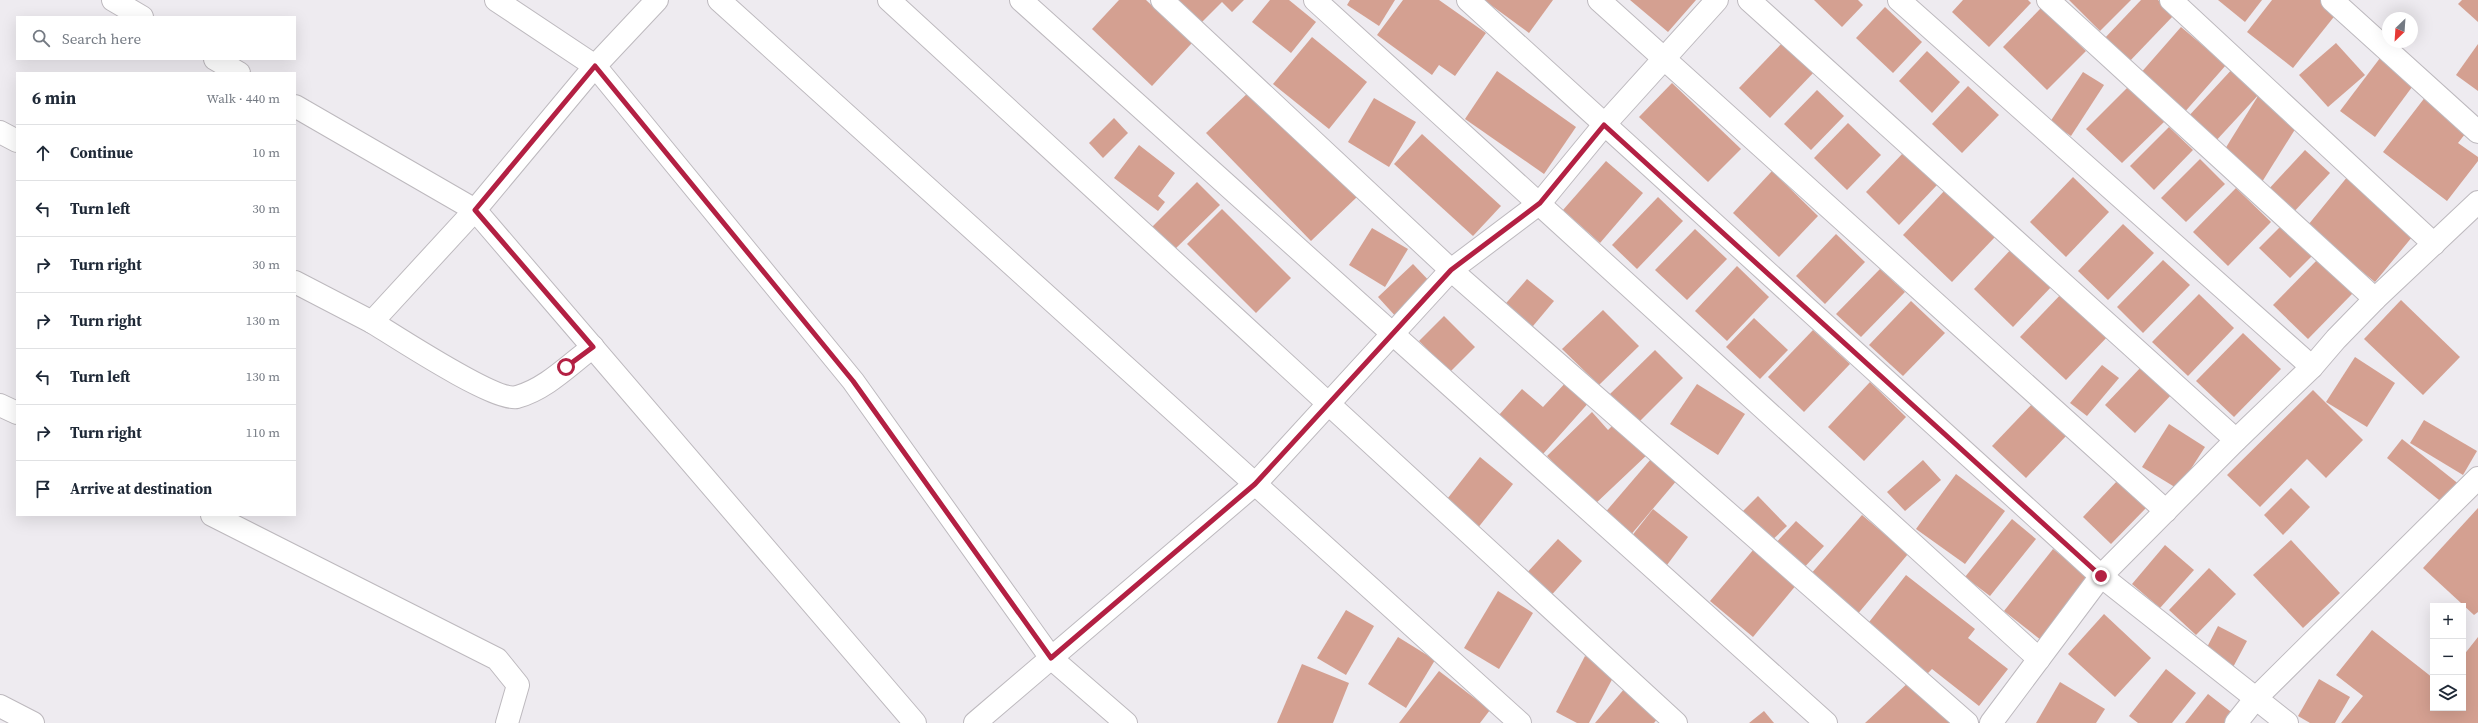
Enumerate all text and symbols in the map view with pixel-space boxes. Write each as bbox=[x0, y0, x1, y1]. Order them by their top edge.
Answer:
north arrow bbox=[2382, 12, 2418, 48]
search box bbox=[16, 16, 296, 60]
icon: search bbox=[30, 27, 52, 49]
text: Search here bbox=[62, 28, 141, 49]
text: 6 min bbox=[32, 86, 76, 110]
text: Walk · 440 m bbox=[207, 90, 280, 107]
icon: ahead bbox=[32, 142, 54, 164]
text: Continue bbox=[70, 142, 133, 163]
text: 10 m bbox=[252, 144, 280, 161]
icon: left bbox=[32, 198, 54, 220]
text: Turn left bbox=[70, 198, 130, 219]
text: 30 m bbox=[252, 200, 280, 217]
icon: right bbox=[32, 254, 54, 276]
text: Turn right bbox=[70, 254, 142, 275]
text: 30 m bbox=[252, 256, 280, 273]
icon: right bbox=[32, 310, 54, 332]
text: Turn right bbox=[70, 310, 142, 331]
text: 130 m bbox=[246, 312, 280, 329]
route start bbox=[557, 358, 575, 376]
icon: left bbox=[32, 366, 54, 388]
text: Turn left bbox=[70, 366, 130, 387]
text: 130 m bbox=[246, 368, 280, 385]
icon: right bbox=[32, 422, 54, 444]
text: Turn right bbox=[70, 422, 142, 443]
text: 110 m bbox=[246, 424, 280, 441]
icon: arrive bbox=[32, 478, 54, 500]
text: Arrive at destination bbox=[70, 478, 212, 499]
route end bbox=[2092, 567, 2110, 585]
map controls bbox=[2430, 603, 2466, 711]
button: + bbox=[2430, 603, 2466, 639]
button: − bbox=[2430, 639, 2466, 675]
button: layers bbox=[2430, 675, 2466, 711]

